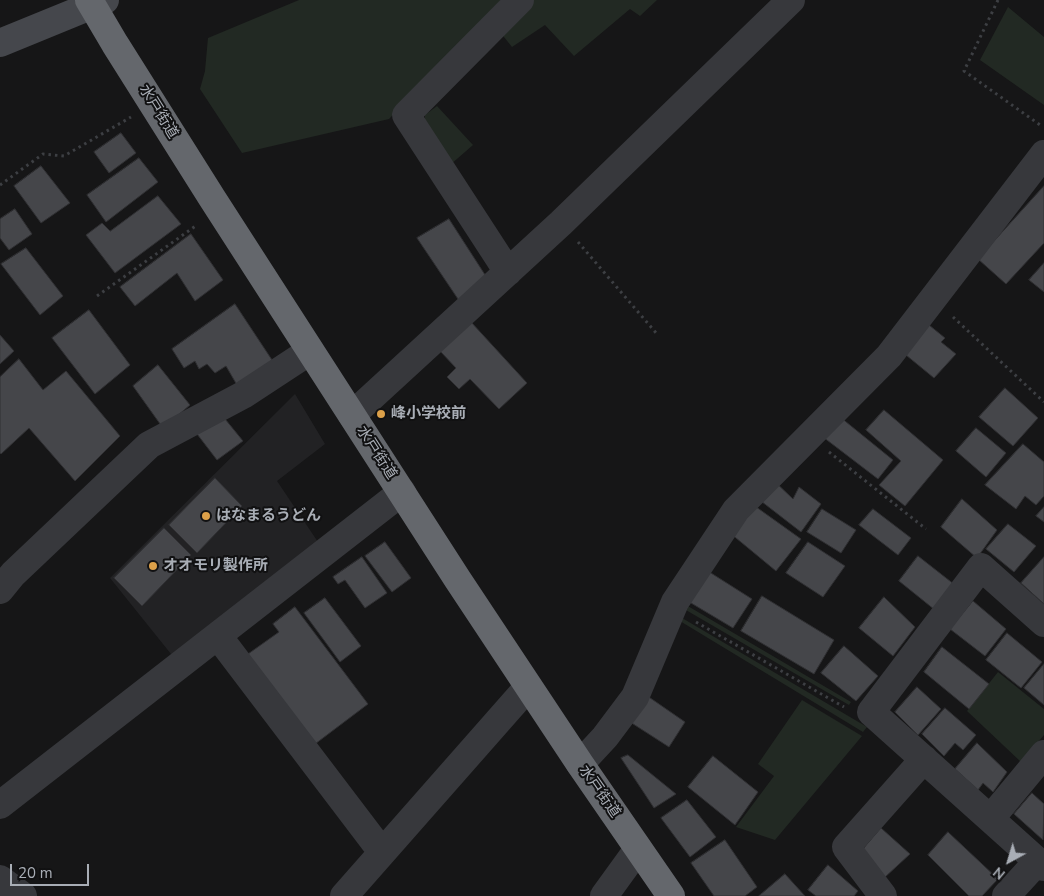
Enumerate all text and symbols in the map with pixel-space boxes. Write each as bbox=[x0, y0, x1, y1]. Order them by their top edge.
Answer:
street label: 水戸街道 bbox=[134, 82, 182, 142]
place label: 峰小学校前 bbox=[391, 405, 466, 423]
marker: 峰小学校前 bbox=[375, 408, 387, 420]
street label: 水戸街道 bbox=[352, 423, 400, 483]
place label: はなまるうどん bbox=[216, 507, 321, 525]
marker: はなまるうどん bbox=[200, 510, 212, 522]
place label: オオモリ製作所 bbox=[163, 557, 268, 575]
marker: オオモリ製作所 bbox=[147, 560, 159, 572]
street label: 水戸街道 bbox=[574, 762, 624, 822]
north arrow bbox=[984, 836, 1034, 886]
scale bar bbox=[12, 854, 91, 886]
text: N bbox=[989, 862, 1009, 884]
text: 20 m bbox=[18, 863, 53, 883]

